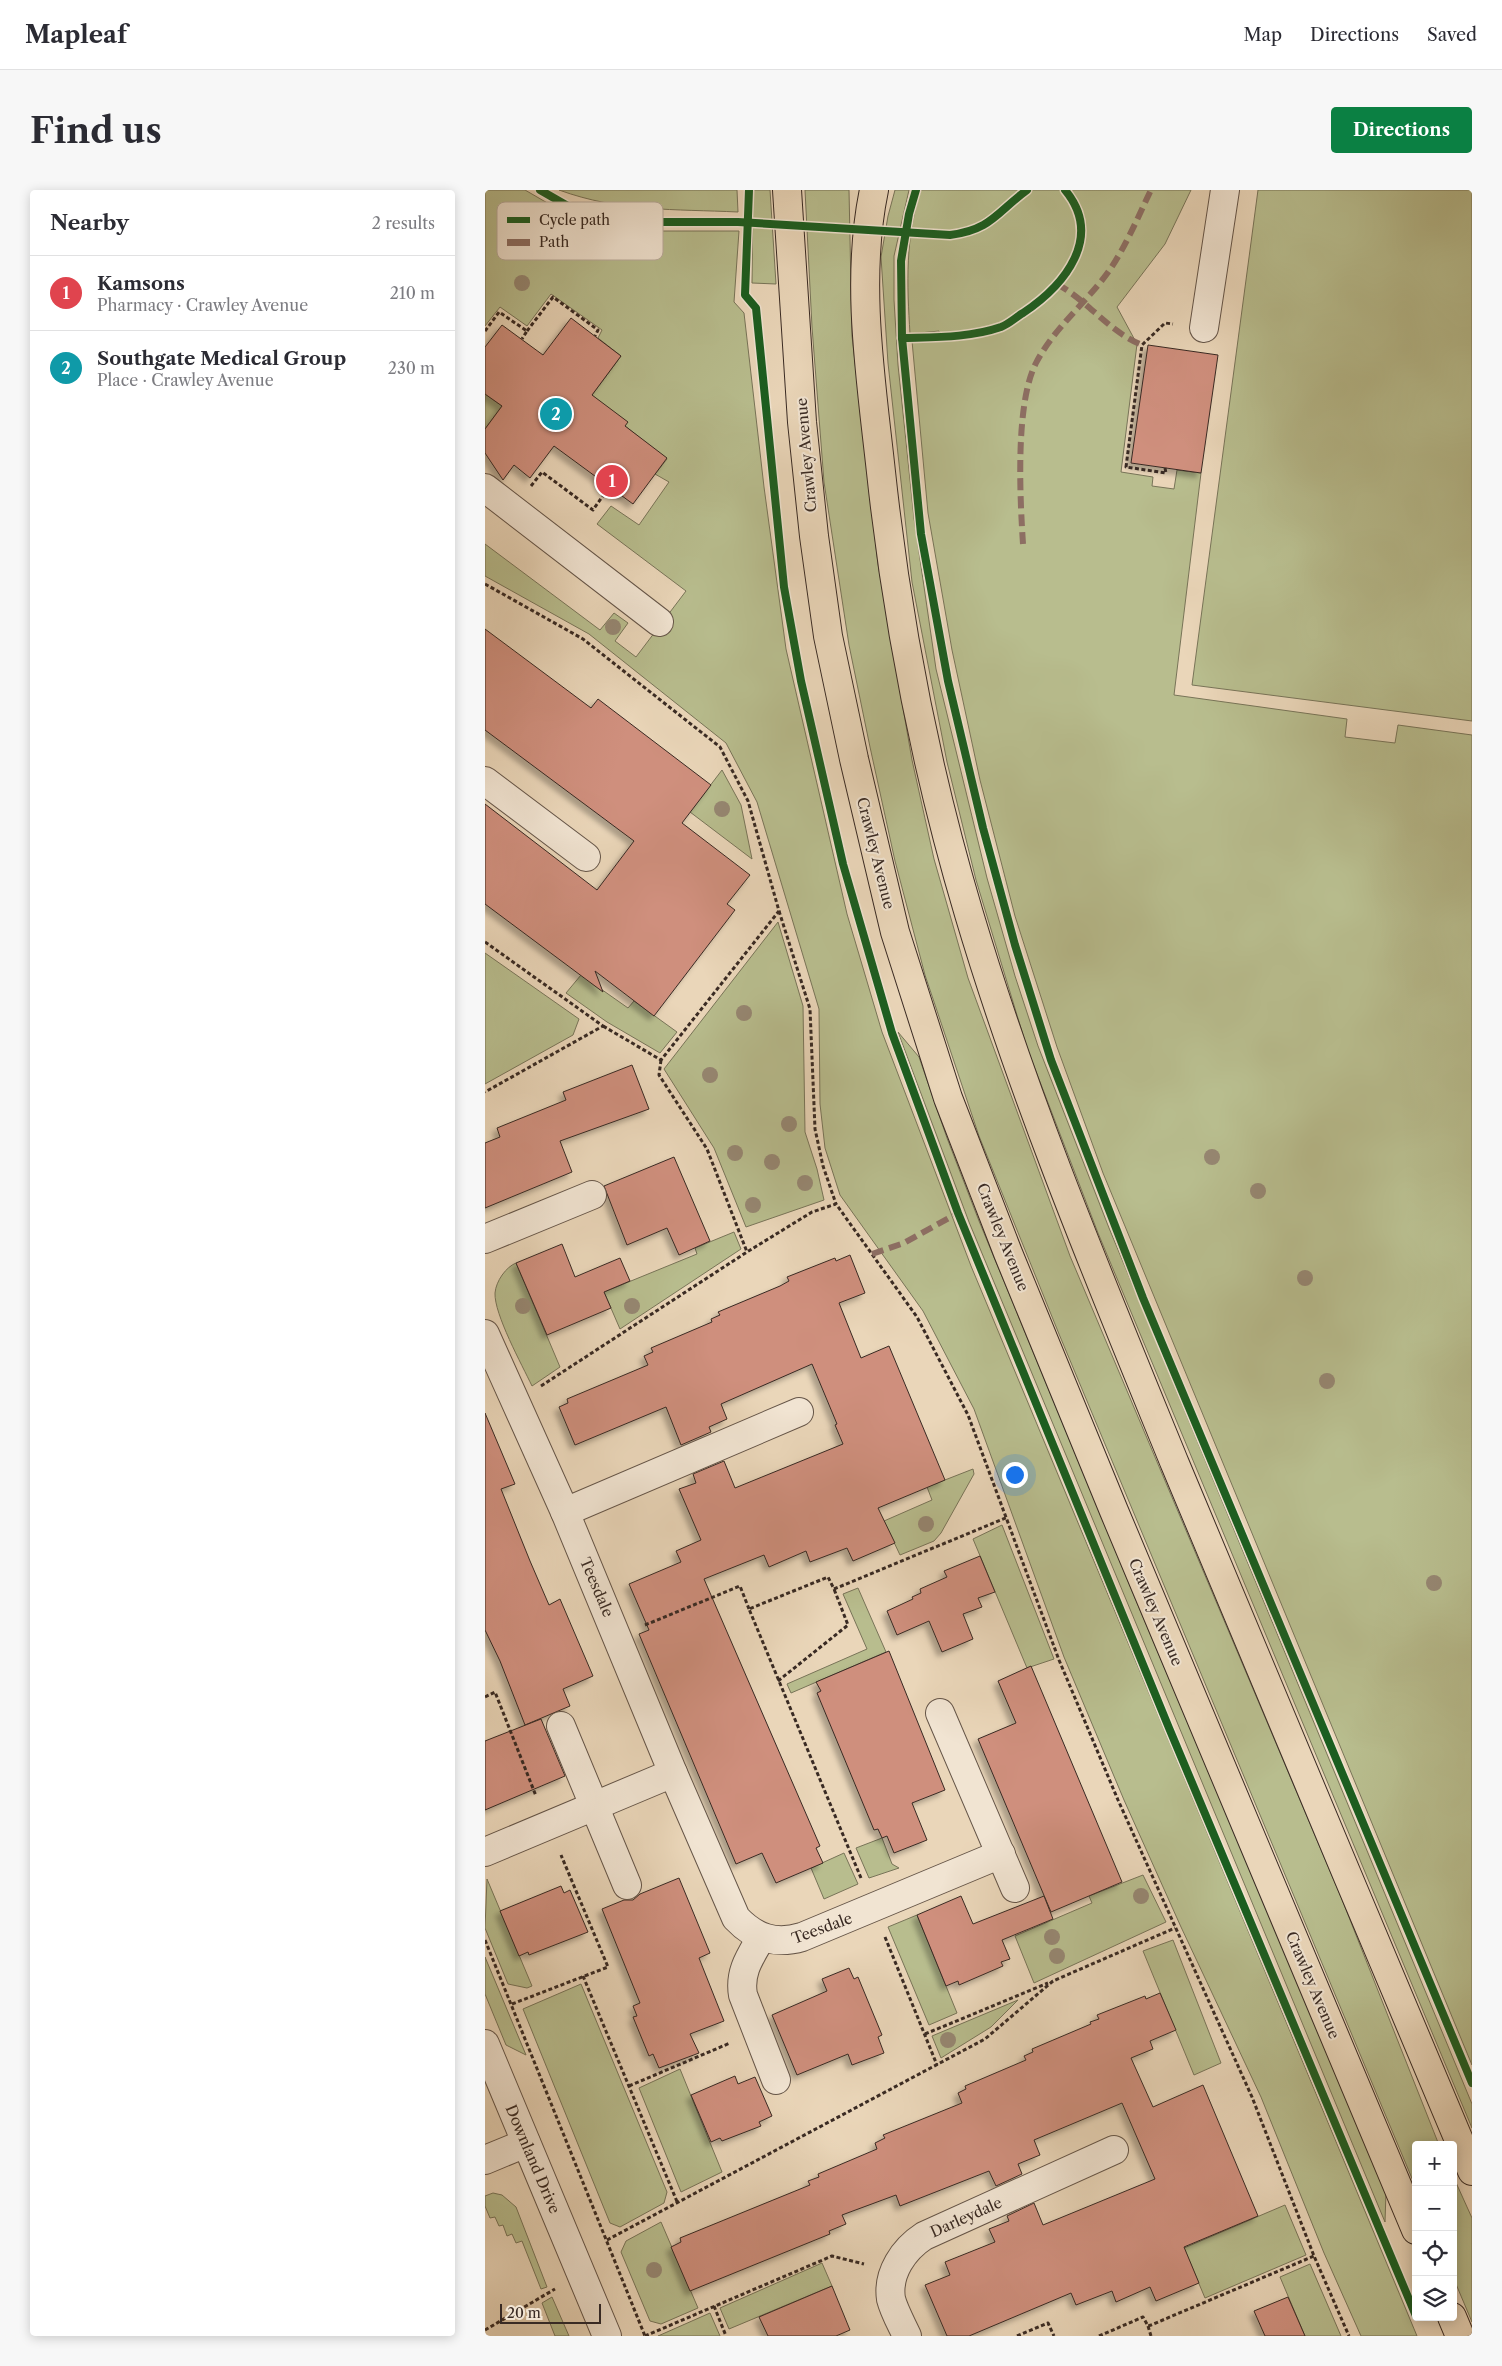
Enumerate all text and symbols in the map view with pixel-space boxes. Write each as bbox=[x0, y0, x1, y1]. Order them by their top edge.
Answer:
text: Mapleaf bbox=[25, 20, 127, 49]
text: Map bbox=[1243, 24, 1282, 46]
text: Directions bbox=[1310, 24, 1399, 46]
text: Saved bbox=[1427, 24, 1477, 46]
button: Directions bbox=[1331, 107, 1472, 153]
text: Find us bbox=[30, 109, 162, 152]
legend bbox=[497, 202, 663, 260]
text: Nearby bbox=[50, 210, 129, 235]
text: Cycle path bbox=[539, 211, 610, 229]
text: 2 results bbox=[372, 213, 435, 233]
text: Path bbox=[539, 233, 569, 251]
text: Kamsons bbox=[97, 272, 185, 295]
text: 1 bbox=[62, 283, 70, 303]
text: 210 m bbox=[390, 283, 435, 303]
text: Pharmacy · Crawley Avenue bbox=[97, 295, 308, 315]
text: Southgate Medical Group bbox=[97, 347, 346, 370]
text: 2 bbox=[61, 358, 71, 378]
text: 230 m bbox=[388, 358, 435, 378]
text: Place · Crawley Avenue bbox=[97, 370, 274, 390]
pin: 2 bbox=[540, 395, 572, 433]
street label: Crawley Avenue bbox=[792, 397, 820, 513]
pin: 1 bbox=[596, 462, 628, 500]
street label: Crawley Avenue bbox=[853, 795, 899, 911]
street label: Crawley Avenue bbox=[973, 1180, 1033, 1294]
your location bbox=[1002, 1462, 1028, 1488]
street label: Teesdale bbox=[576, 1554, 618, 1620]
street label: Crawley Avenue bbox=[1125, 1555, 1187, 1669]
street label: Teesdale bbox=[789, 1908, 855, 1948]
street label: Crawley Avenue bbox=[1282, 1928, 1344, 2042]
street label: Downland Drive bbox=[501, 2102, 565, 2216]
map controls bbox=[1412, 2141, 1457, 2321]
button: + bbox=[1412, 2141, 1457, 2186]
button: − bbox=[1412, 2186, 1457, 2231]
street label: Darleydale bbox=[927, 2193, 1005, 2241]
button: locate bbox=[1412, 2231, 1457, 2276]
button: layers bbox=[1412, 2276, 1457, 2321]
scale bar bbox=[500, 2301, 601, 2324]
text: 20 m bbox=[507, 2304, 541, 2322]

